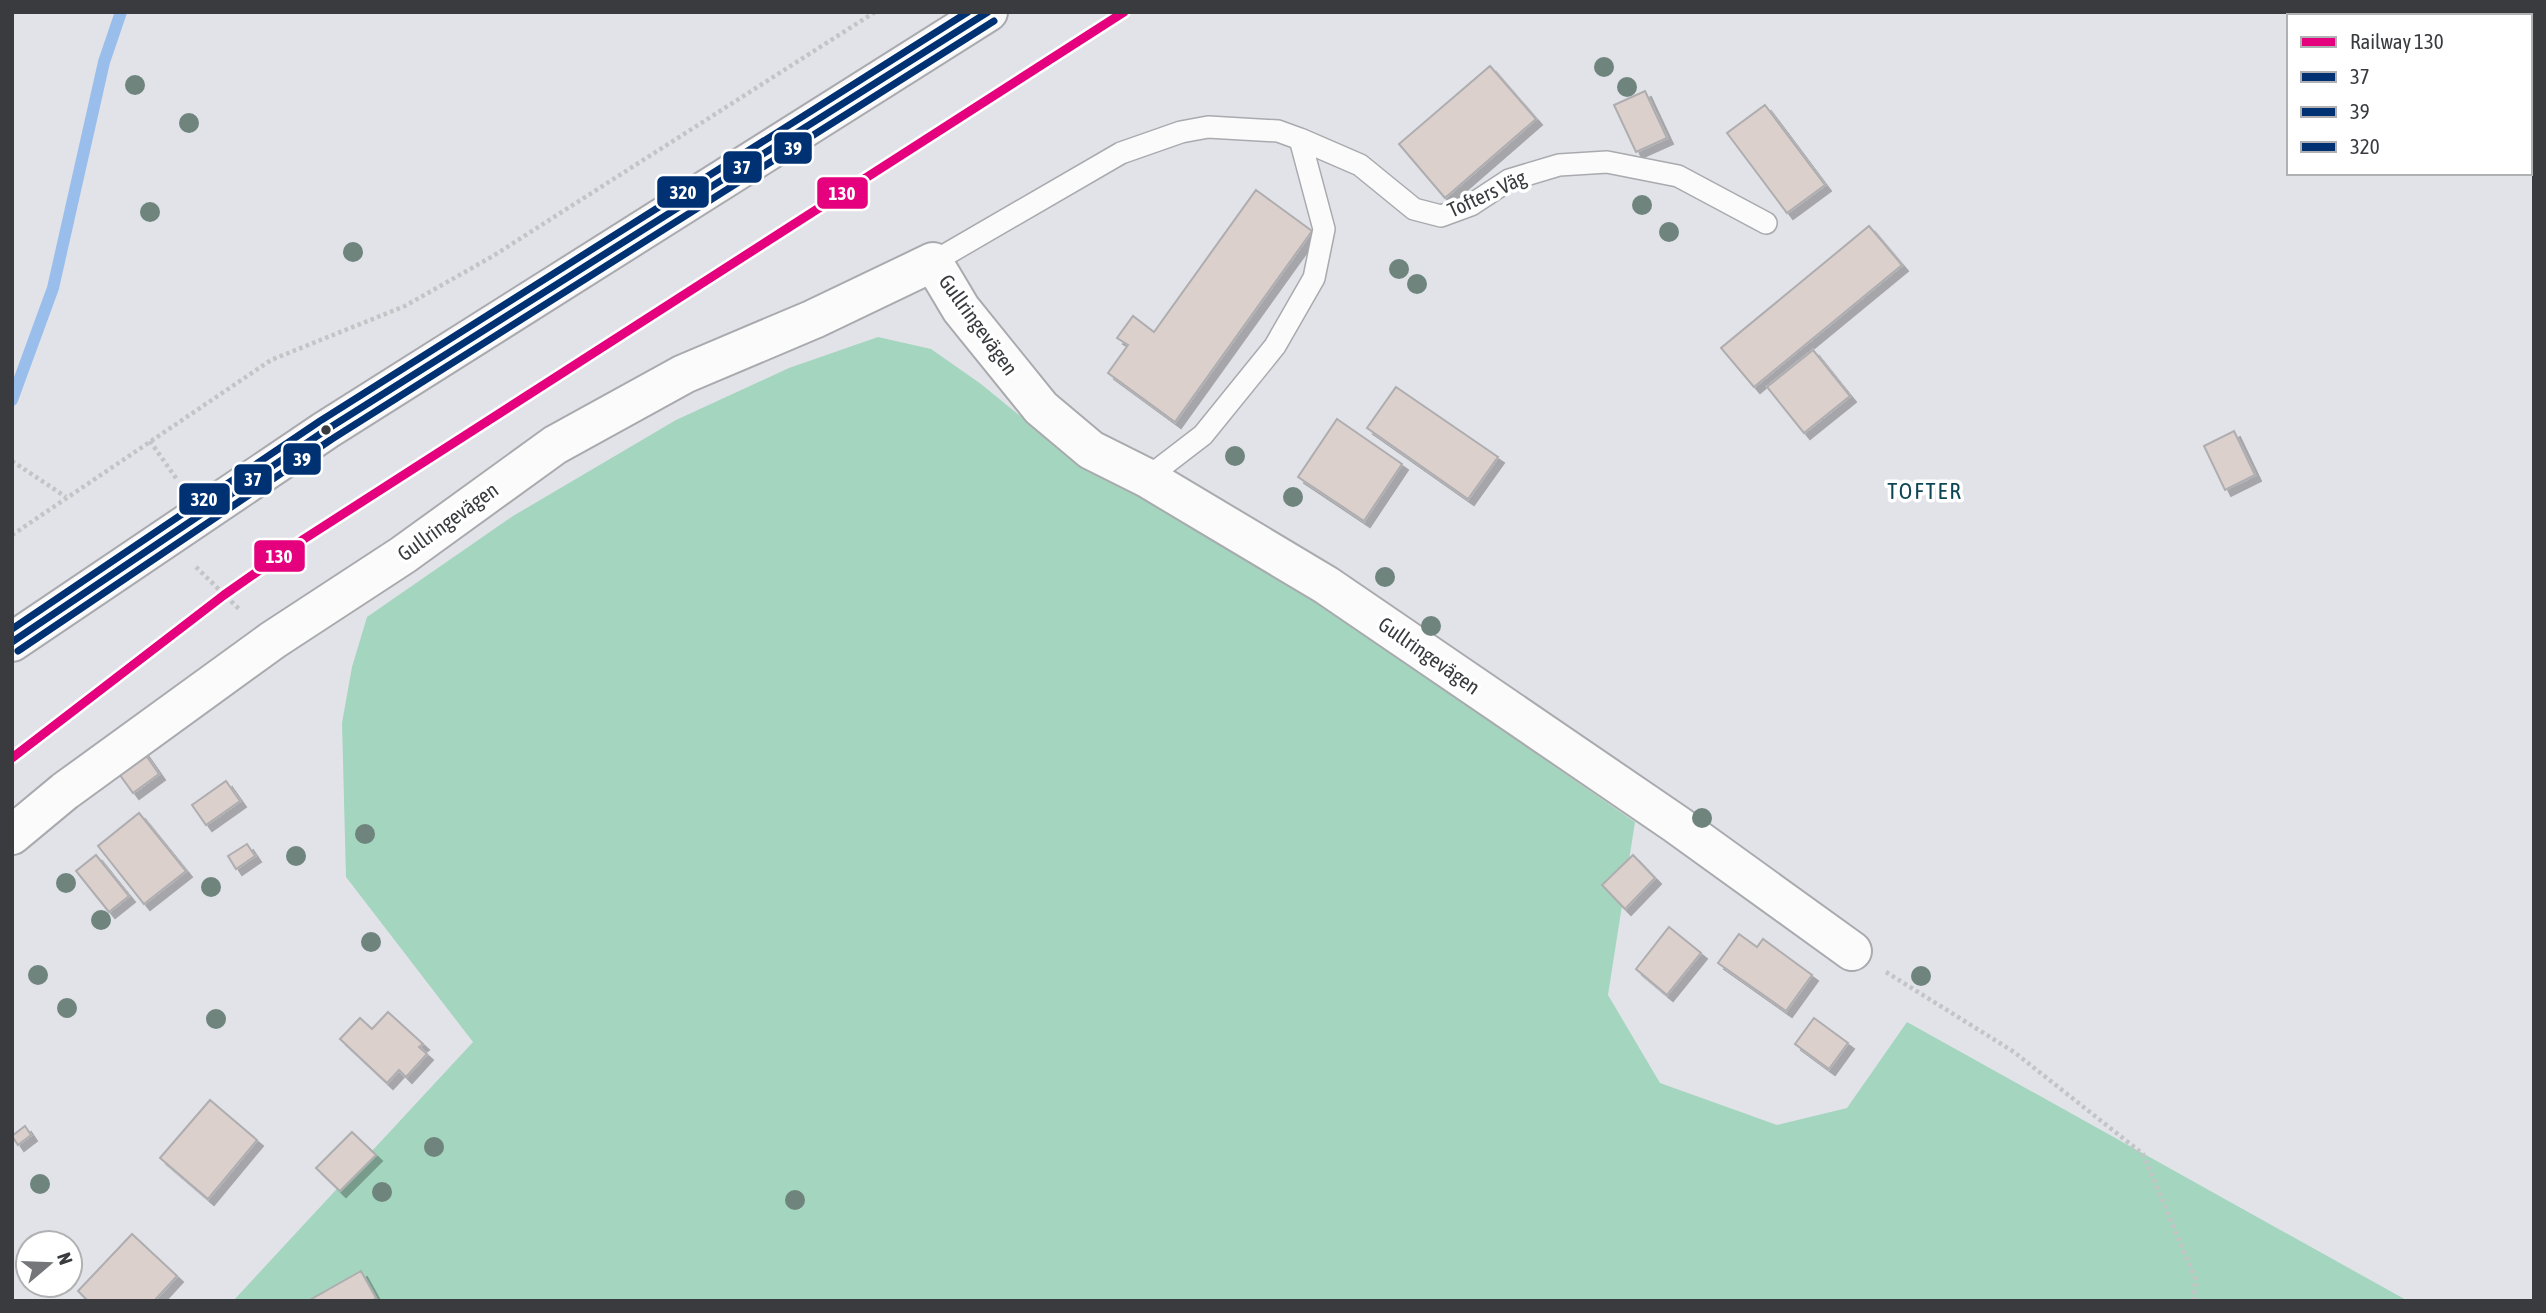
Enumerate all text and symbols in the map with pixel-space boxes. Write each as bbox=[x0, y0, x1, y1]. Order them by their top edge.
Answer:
legend bbox=[2287, 14, 2532, 175]
text: Railway 130 bbox=[2350, 29, 2444, 53]
text: 37 bbox=[2350, 64, 2370, 88]
text: 39 bbox=[2350, 99, 2370, 123]
line badge: 39 bbox=[773, 131, 813, 165]
text: 320 bbox=[2350, 134, 2380, 158]
text: 39 bbox=[784, 137, 802, 159]
line badge: 37 bbox=[722, 150, 763, 184]
text: 37 bbox=[733, 156, 751, 178]
street label: Tofters Väg bbox=[1443, 164, 1530, 222]
line badge: 320 bbox=[656, 175, 710, 209]
line badge: 130 bbox=[816, 176, 869, 210]
text: 320 bbox=[670, 181, 696, 203]
text: 130 bbox=[829, 182, 855, 204]
street label: Gullringevägen bbox=[934, 270, 1023, 379]
unlabelled marker bbox=[319, 423, 333, 437]
line badge: 39 bbox=[282, 442, 322, 476]
text: 39 bbox=[293, 448, 311, 470]
line badge: 37 bbox=[233, 463, 273, 496]
text: 37 bbox=[244, 468, 262, 490]
street label: Gullringevägen bbox=[393, 477, 502, 566]
district label: TOFTER bbox=[1887, 478, 1963, 504]
line badge: 320 bbox=[178, 482, 231, 516]
text: 320 bbox=[191, 488, 217, 510]
line badge: 130 bbox=[253, 539, 306, 573]
text: 130 bbox=[266, 545, 292, 567]
street label: Gullringevägen bbox=[1374, 611, 1485, 699]
north arrow bbox=[14, 1229, 84, 1299]
text: N bbox=[53, 1250, 77, 1267]

